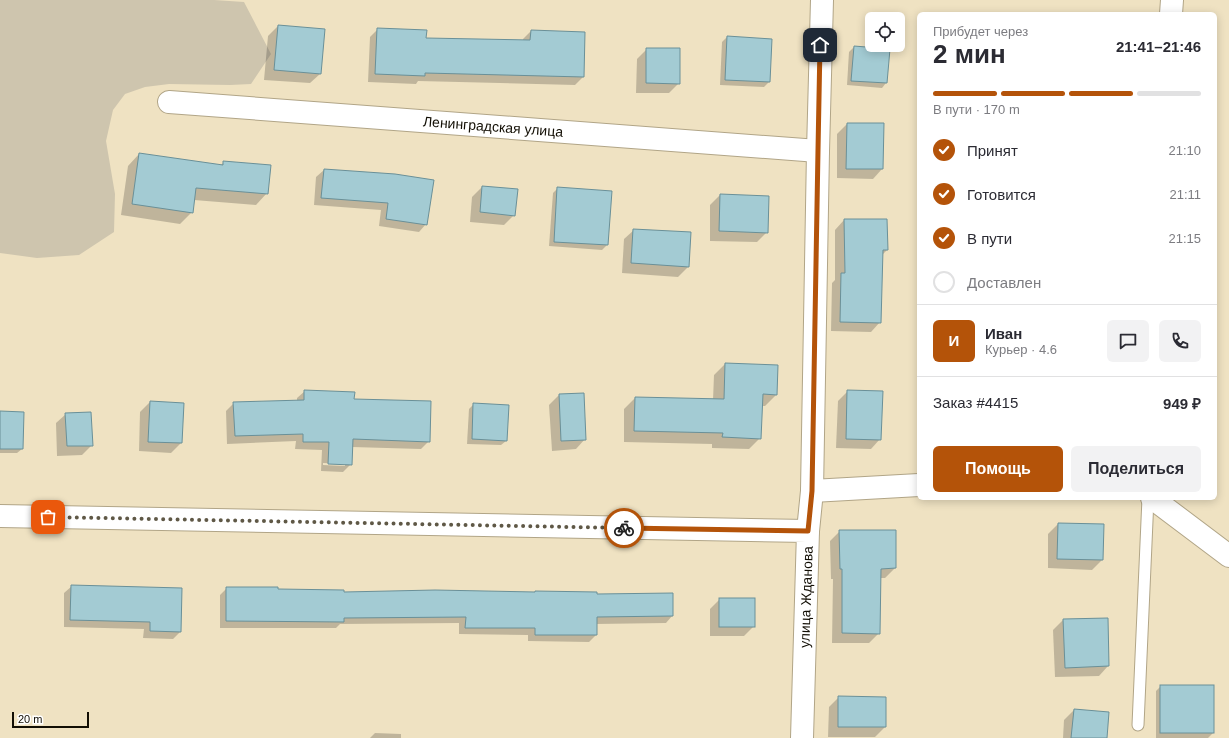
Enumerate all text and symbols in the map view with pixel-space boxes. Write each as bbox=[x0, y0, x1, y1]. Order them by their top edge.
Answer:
map controls bbox=[865, 12, 905, 52]
button: locate bbox=[865, 12, 905, 52]
text: Прибудет через bbox=[933, 24, 1028, 39]
pin bbox=[803, 28, 837, 62]
icon: home bbox=[809, 34, 831, 56]
text: 21:41–21:46 bbox=[1116, 38, 1201, 55]
text: 2 мин bbox=[933, 39, 1006, 69]
text: В пути · 170 m bbox=[933, 102, 1020, 117]
street label: Ленинградская улица bbox=[422, 113, 564, 140]
icon: check bbox=[933, 139, 955, 161]
text: Принят bbox=[967, 142, 1018, 159]
text: 21:10 bbox=[1168, 143, 1201, 158]
icon: check bbox=[933, 183, 955, 205]
text: Готовится bbox=[967, 186, 1036, 203]
text: 21:11 bbox=[1169, 187, 1201, 202]
icon: check bbox=[933, 227, 955, 249]
text: В пути bbox=[967, 230, 1012, 247]
text: 21:15 bbox=[1168, 231, 1201, 246]
text: Доставлен bbox=[967, 274, 1041, 291]
button: chat bbox=[1107, 320, 1149, 362]
button: phone bbox=[1159, 320, 1201, 362]
text: Иван bbox=[985, 325, 1022, 342]
text: И bbox=[949, 332, 959, 349]
text: Курьер · 4.6 bbox=[985, 342, 1057, 357]
text: Заказ #4415 bbox=[933, 394, 1018, 411]
text: 949 ₽ bbox=[1163, 395, 1201, 412]
button: Помощь bbox=[933, 446, 1063, 492]
button: Поделиться bbox=[1071, 446, 1201, 492]
pin bbox=[31, 500, 65, 534]
icon: bag bbox=[37, 506, 59, 528]
courier bbox=[604, 508, 644, 548]
icon: bike bbox=[613, 517, 635, 539]
street label: улица Жданова bbox=[796, 546, 816, 648]
scale bar bbox=[12, 710, 89, 729]
text: 20 m bbox=[18, 713, 42, 725]

